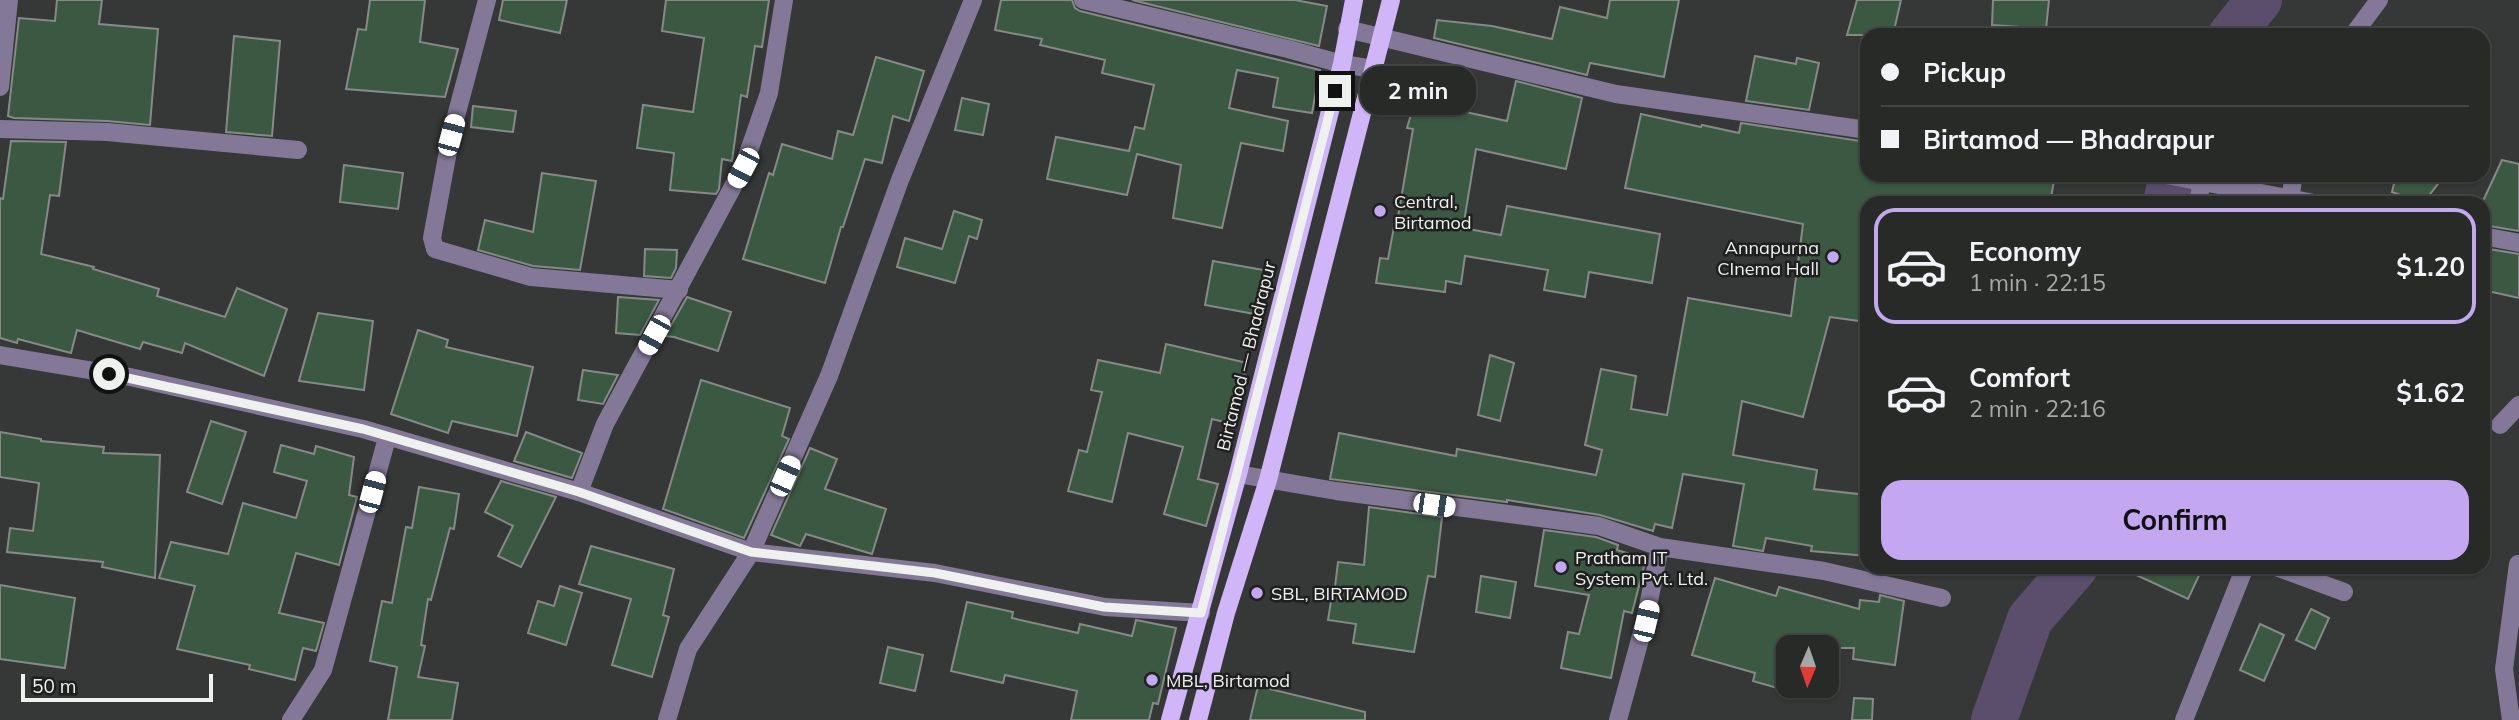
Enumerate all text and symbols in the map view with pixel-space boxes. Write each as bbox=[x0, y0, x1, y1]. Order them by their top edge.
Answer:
text: Pickup bbox=[1923, 56, 2006, 89]
callout: 2 min bbox=[1360, 66, 1475, 116]
route end bbox=[1319, 75, 1351, 107]
text: 2 min bbox=[1388, 76, 1448, 105]
car bbox=[436, 112, 467, 158]
text: Birtamod — Bhadrapur bbox=[1923, 123, 2214, 156]
car bbox=[724, 145, 763, 191]
place label: Central, Birtamod bbox=[1394, 190, 1472, 234]
marker: Central, Birtamod bbox=[1372, 203, 1388, 219]
icon: car bbox=[1885, 235, 1948, 298]
text: Economy bbox=[1969, 235, 2081, 268]
place label: Annapurna CInema Hall bbox=[1717, 236, 1819, 280]
marker: Annapurna CInema Hall bbox=[1825, 249, 1841, 265]
text: $1.20 bbox=[2396, 250, 2465, 283]
street label: Birtamod — Bhadrapur bbox=[1211, 258, 1281, 453]
text: 1 min · 22:15 bbox=[1969, 268, 2106, 297]
car bbox=[635, 312, 674, 358]
route start bbox=[93, 358, 125, 390]
icon: car bbox=[1885, 361, 1948, 424]
text: Comfort bbox=[1969, 361, 2070, 394]
text: $1.62 bbox=[2396, 376, 2465, 409]
text: 2 min · 22:16 bbox=[1969, 394, 2106, 423]
car bbox=[767, 453, 804, 499]
car bbox=[357, 469, 388, 515]
button: Confirm bbox=[1881, 480, 2469, 560]
car bbox=[1412, 492, 1457, 518]
place label: Pratham IT System Pvt. Ltd. bbox=[1575, 546, 1708, 590]
marker: Pratham IT System Pvt. Ltd. bbox=[1553, 559, 1569, 575]
place label: SBL, BIRTAMOD bbox=[1271, 582, 1408, 605]
marker: SBL, BIRTAMOD bbox=[1249, 585, 1265, 601]
car bbox=[1632, 598, 1661, 644]
north arrow bbox=[1776, 635, 1839, 698]
map controls bbox=[1776, 635, 1839, 698]
place label: MBL, Birtamod bbox=[1166, 669, 1290, 692]
scale bar bbox=[21, 671, 214, 703]
marker: MBL, Birtamod bbox=[1144, 672, 1160, 688]
text: 50 m bbox=[32, 674, 76, 698]

